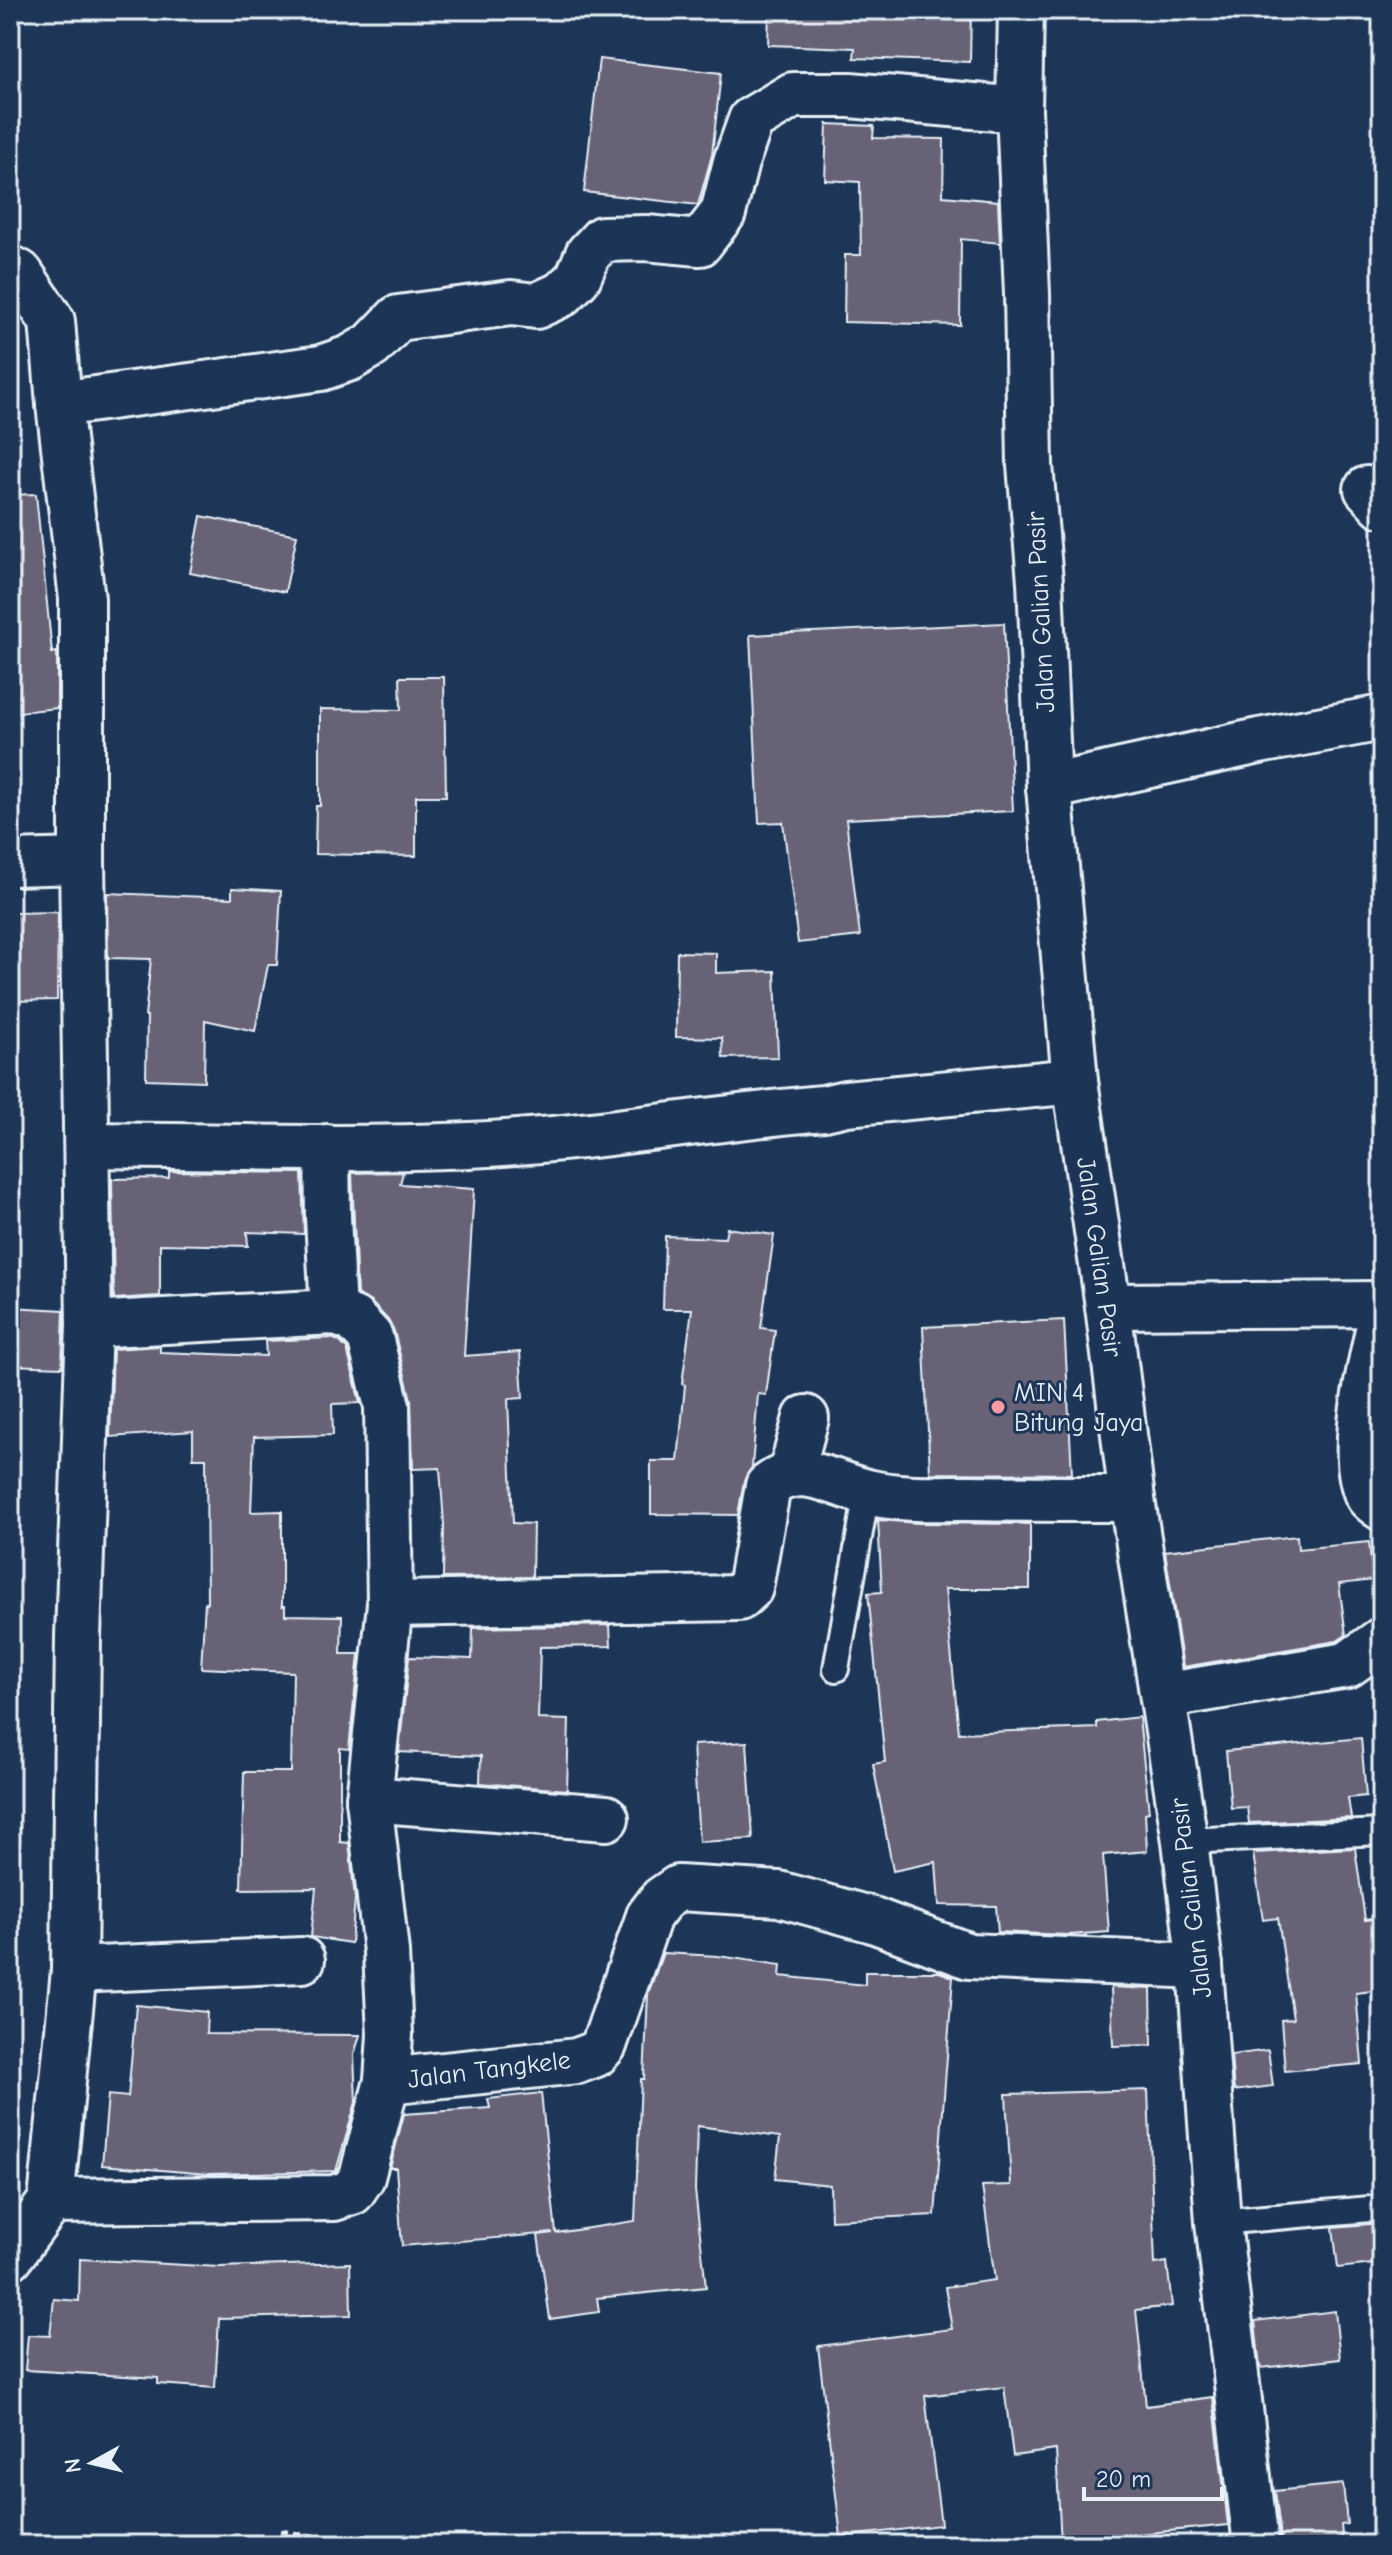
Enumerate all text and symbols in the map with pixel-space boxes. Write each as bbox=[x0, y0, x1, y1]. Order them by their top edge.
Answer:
street label: Jalan Galian Pasir bbox=[1021, 510, 1061, 713]
street label: Jalan Galian Pasir bbox=[1070, 1155, 1128, 1360]
place label: MIN 4 Bitung Jaya bbox=[1014, 1378, 1144, 1438]
marker: MIN 4 Bitung Jaya bbox=[989, 1398, 1007, 1416]
street label: Jalan Galian Pasir bbox=[1164, 1795, 1218, 2000]
street label: Jalan Tangkele bbox=[406, 2045, 572, 2095]
north arrow bbox=[52, 2423, 132, 2503]
scale bar bbox=[1084, 2451, 1222, 2501]
text: N bbox=[59, 2457, 87, 2475]
text: 20 m bbox=[1096, 2465, 1151, 2493]

